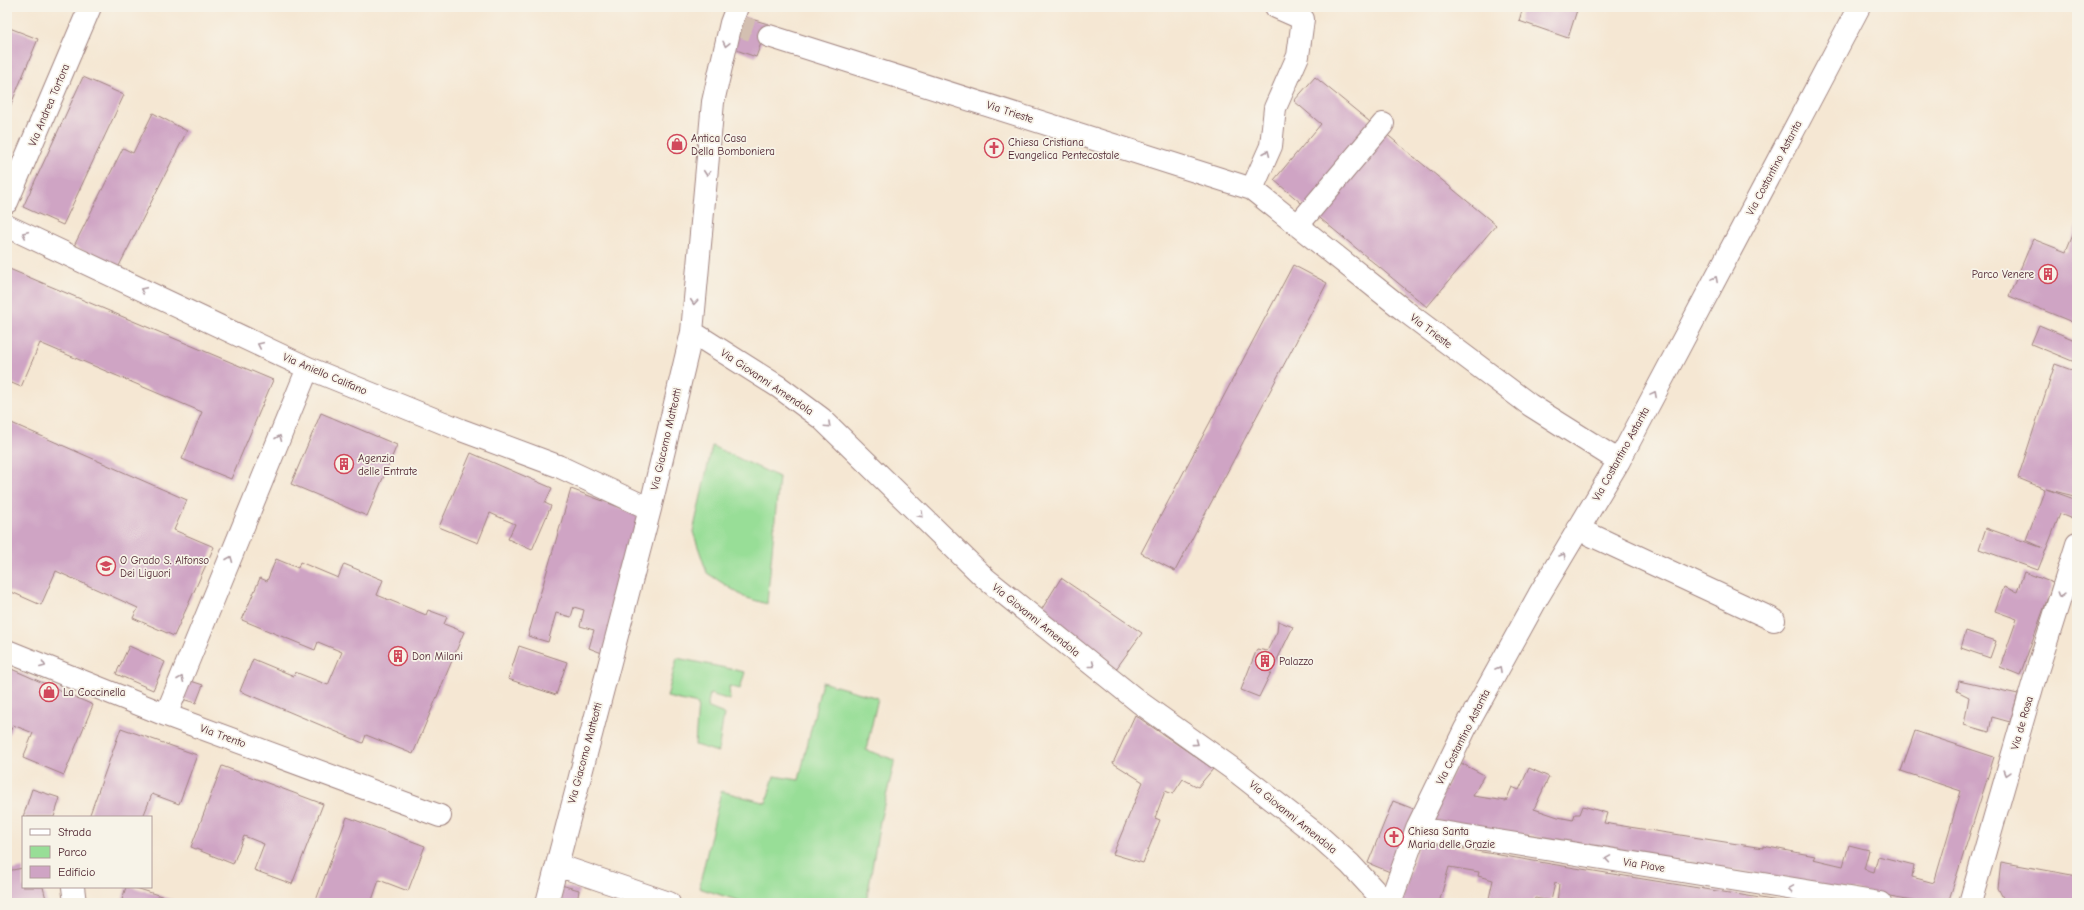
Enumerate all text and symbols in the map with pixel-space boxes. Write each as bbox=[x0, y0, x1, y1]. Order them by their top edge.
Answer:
one-way arrow bbox=[722, 41, 730, 48]
street label: Via Andrea Tortora bbox=[26, 62, 72, 148]
street label: Via Trieste bbox=[985, 98, 1036, 126]
street label: Via Costantino Astarita bbox=[1744, 118, 1804, 218]
place label: Antica Casa Della Bomboniera bbox=[691, 132, 775, 158]
shop icon: Antica Casa Della Bomboniera bbox=[666, 133, 688, 155]
place label: Chiesa Cristiana Evangelica Pentecostale bbox=[1008, 136, 1120, 162]
church icon: Chiesa Cristiana Evangelica Pentecostale bbox=[983, 137, 1005, 159]
one-way arrow bbox=[1263, 150, 1271, 157]
one-way arrow bbox=[703, 170, 712, 176]
one-way arrow bbox=[22, 231, 29, 239]
building icon: Parco Venere bbox=[2037, 263, 2059, 285]
place label: Parco Venere bbox=[1972, 268, 2034, 281]
one-way arrow bbox=[1710, 276, 1718, 283]
one-way arrow bbox=[139, 287, 147, 295]
one-way arrow bbox=[690, 299, 699, 305]
street label: Via Trieste bbox=[1408, 311, 1455, 351]
one-way arrow bbox=[257, 342, 264, 350]
street label: Via Giovanni Amendola bbox=[718, 346, 816, 418]
street label: Via Aniello Califano bbox=[281, 350, 369, 398]
street label: Via Giacomo Matteotti bbox=[648, 387, 684, 491]
one-way arrow bbox=[1650, 391, 1657, 398]
street label: Via Costantino Astarita bbox=[1590, 405, 1652, 503]
one-way arrow bbox=[823, 420, 831, 428]
one-way arrow bbox=[275, 435, 283, 442]
place label: Agenzia delle Entrate bbox=[358, 452, 418, 478]
building icon: Agenzia delle Entrate bbox=[333, 453, 355, 475]
one-way arrow bbox=[916, 510, 924, 518]
one-way arrow bbox=[1558, 553, 1565, 560]
place label: O Grado S. Alfonso Dei Liguori bbox=[120, 554, 209, 580]
school or university icon: O Grado S. Alfonso Dei Liguori bbox=[95, 555, 117, 577]
one-way arrow bbox=[226, 555, 234, 562]
street label: Via Giovanni Amendola bbox=[990, 581, 1082, 659]
one-way arrow bbox=[2057, 591, 2066, 598]
building icon: Don Milani bbox=[387, 645, 409, 667]
place label: Don Milani bbox=[412, 650, 463, 663]
building icon: Palazzo bbox=[1254, 650, 1276, 672]
place label: Palazzo bbox=[1279, 655, 1314, 668]
one-way arrow bbox=[40, 661, 47, 669]
one-way arrow bbox=[1088, 661, 1095, 668]
one-way arrow bbox=[1494, 666, 1501, 673]
one-way arrow bbox=[177, 676, 185, 683]
shop icon: La Coccinella bbox=[38, 681, 60, 703]
place label: La Coccinella bbox=[63, 686, 125, 699]
street label: Via Costantino Astarita bbox=[1433, 687, 1493, 787]
street label: Via de Rosa bbox=[2008, 695, 2036, 751]
street label: Via Giacomo Matteotti bbox=[565, 701, 605, 805]
street label: Via Trento bbox=[198, 722, 248, 750]
one-way arrow bbox=[1192, 739, 1199, 746]
one-way arrow bbox=[2003, 769, 2012, 776]
street label: Via Giovanni Amendola bbox=[1247, 778, 1339, 856]
legend bbox=[22, 816, 152, 888]
text: Strada bbox=[58, 825, 91, 839]
place label: Chiesa Santa Maria delle Grazie bbox=[1408, 825, 1495, 851]
church icon: Chiesa Santa Maria delle Grazie bbox=[1383, 826, 1405, 848]
text: Parco bbox=[58, 845, 87, 859]
street label: Via Piave bbox=[1622, 855, 1666, 875]
one-way arrow bbox=[1605, 856, 1611, 864]
text: Edificio bbox=[58, 865, 95, 879]
one-way arrow bbox=[1788, 885, 1794, 894]

